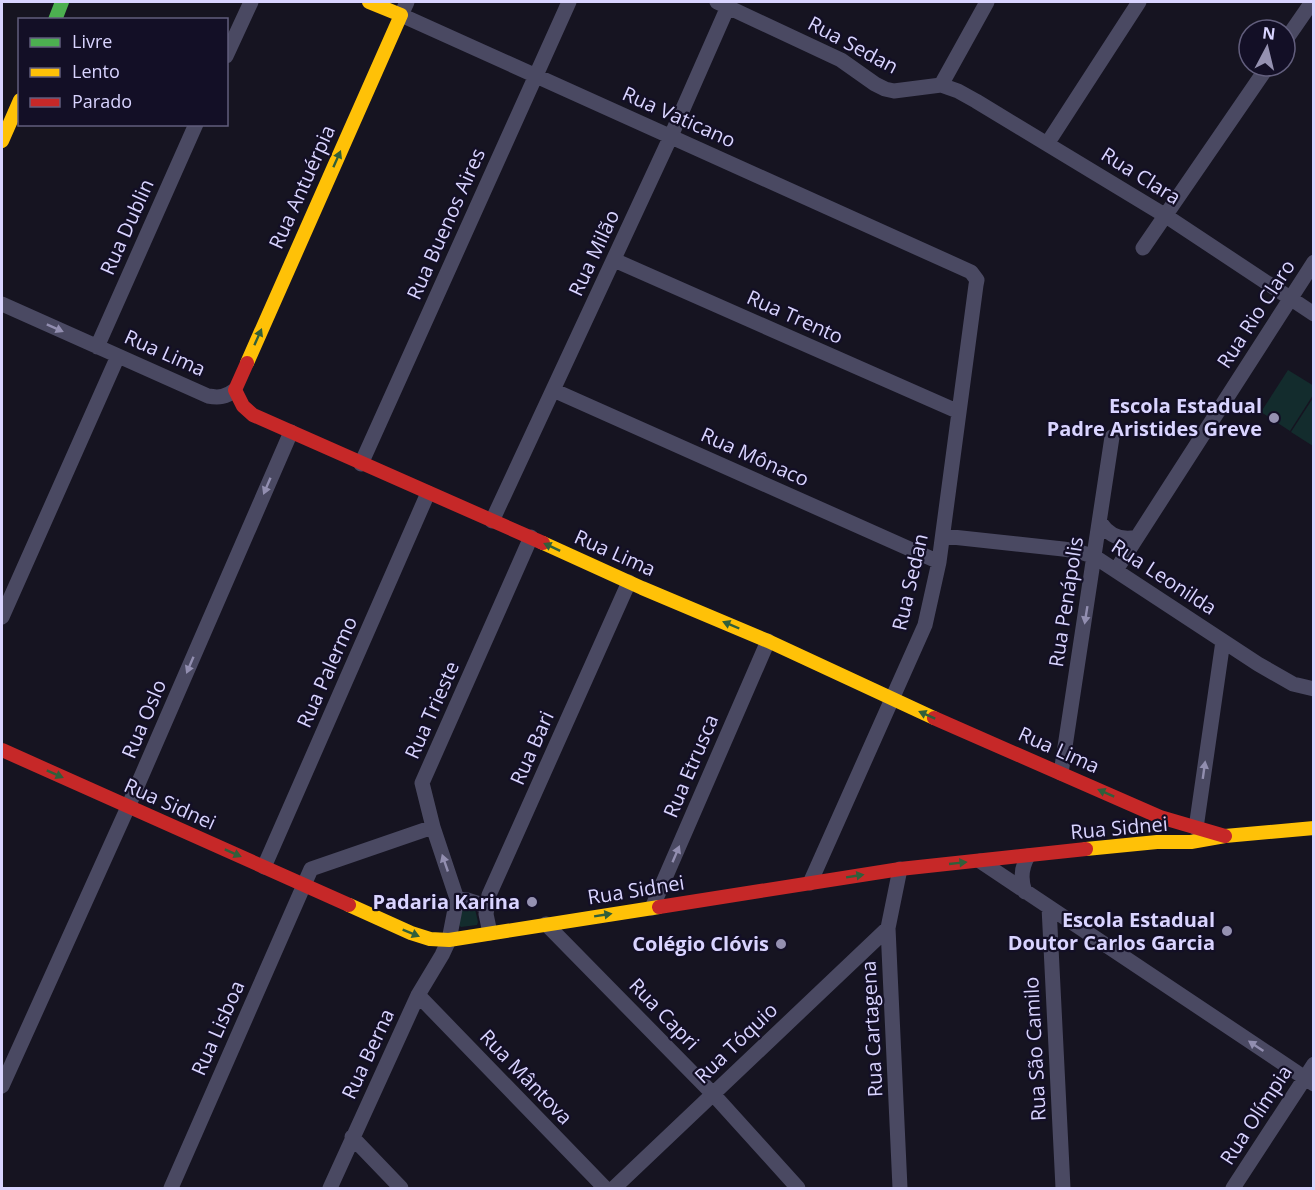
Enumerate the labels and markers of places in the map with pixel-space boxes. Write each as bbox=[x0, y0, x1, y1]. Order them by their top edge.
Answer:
place label: Escola Estadual Padre Aristides Greve bbox=[1047, 392, 1262, 442]
marker: Escola Estadual Padre Aristides Greve bbox=[1267, 411, 1281, 425]
place label: Padaria Karina bbox=[372, 888, 520, 915]
marker: Padaria Karina bbox=[525, 895, 539, 909]
place label: Escola Estadual Doutor Carlos Garcia bbox=[1008, 906, 1215, 956]
marker: Escola Estadual Doutor Carlos Garcia bbox=[1220, 924, 1234, 938]
place label: Colégio Clóvis bbox=[632, 930, 769, 957]
marker: Colégio Clóvis bbox=[774, 937, 788, 951]

